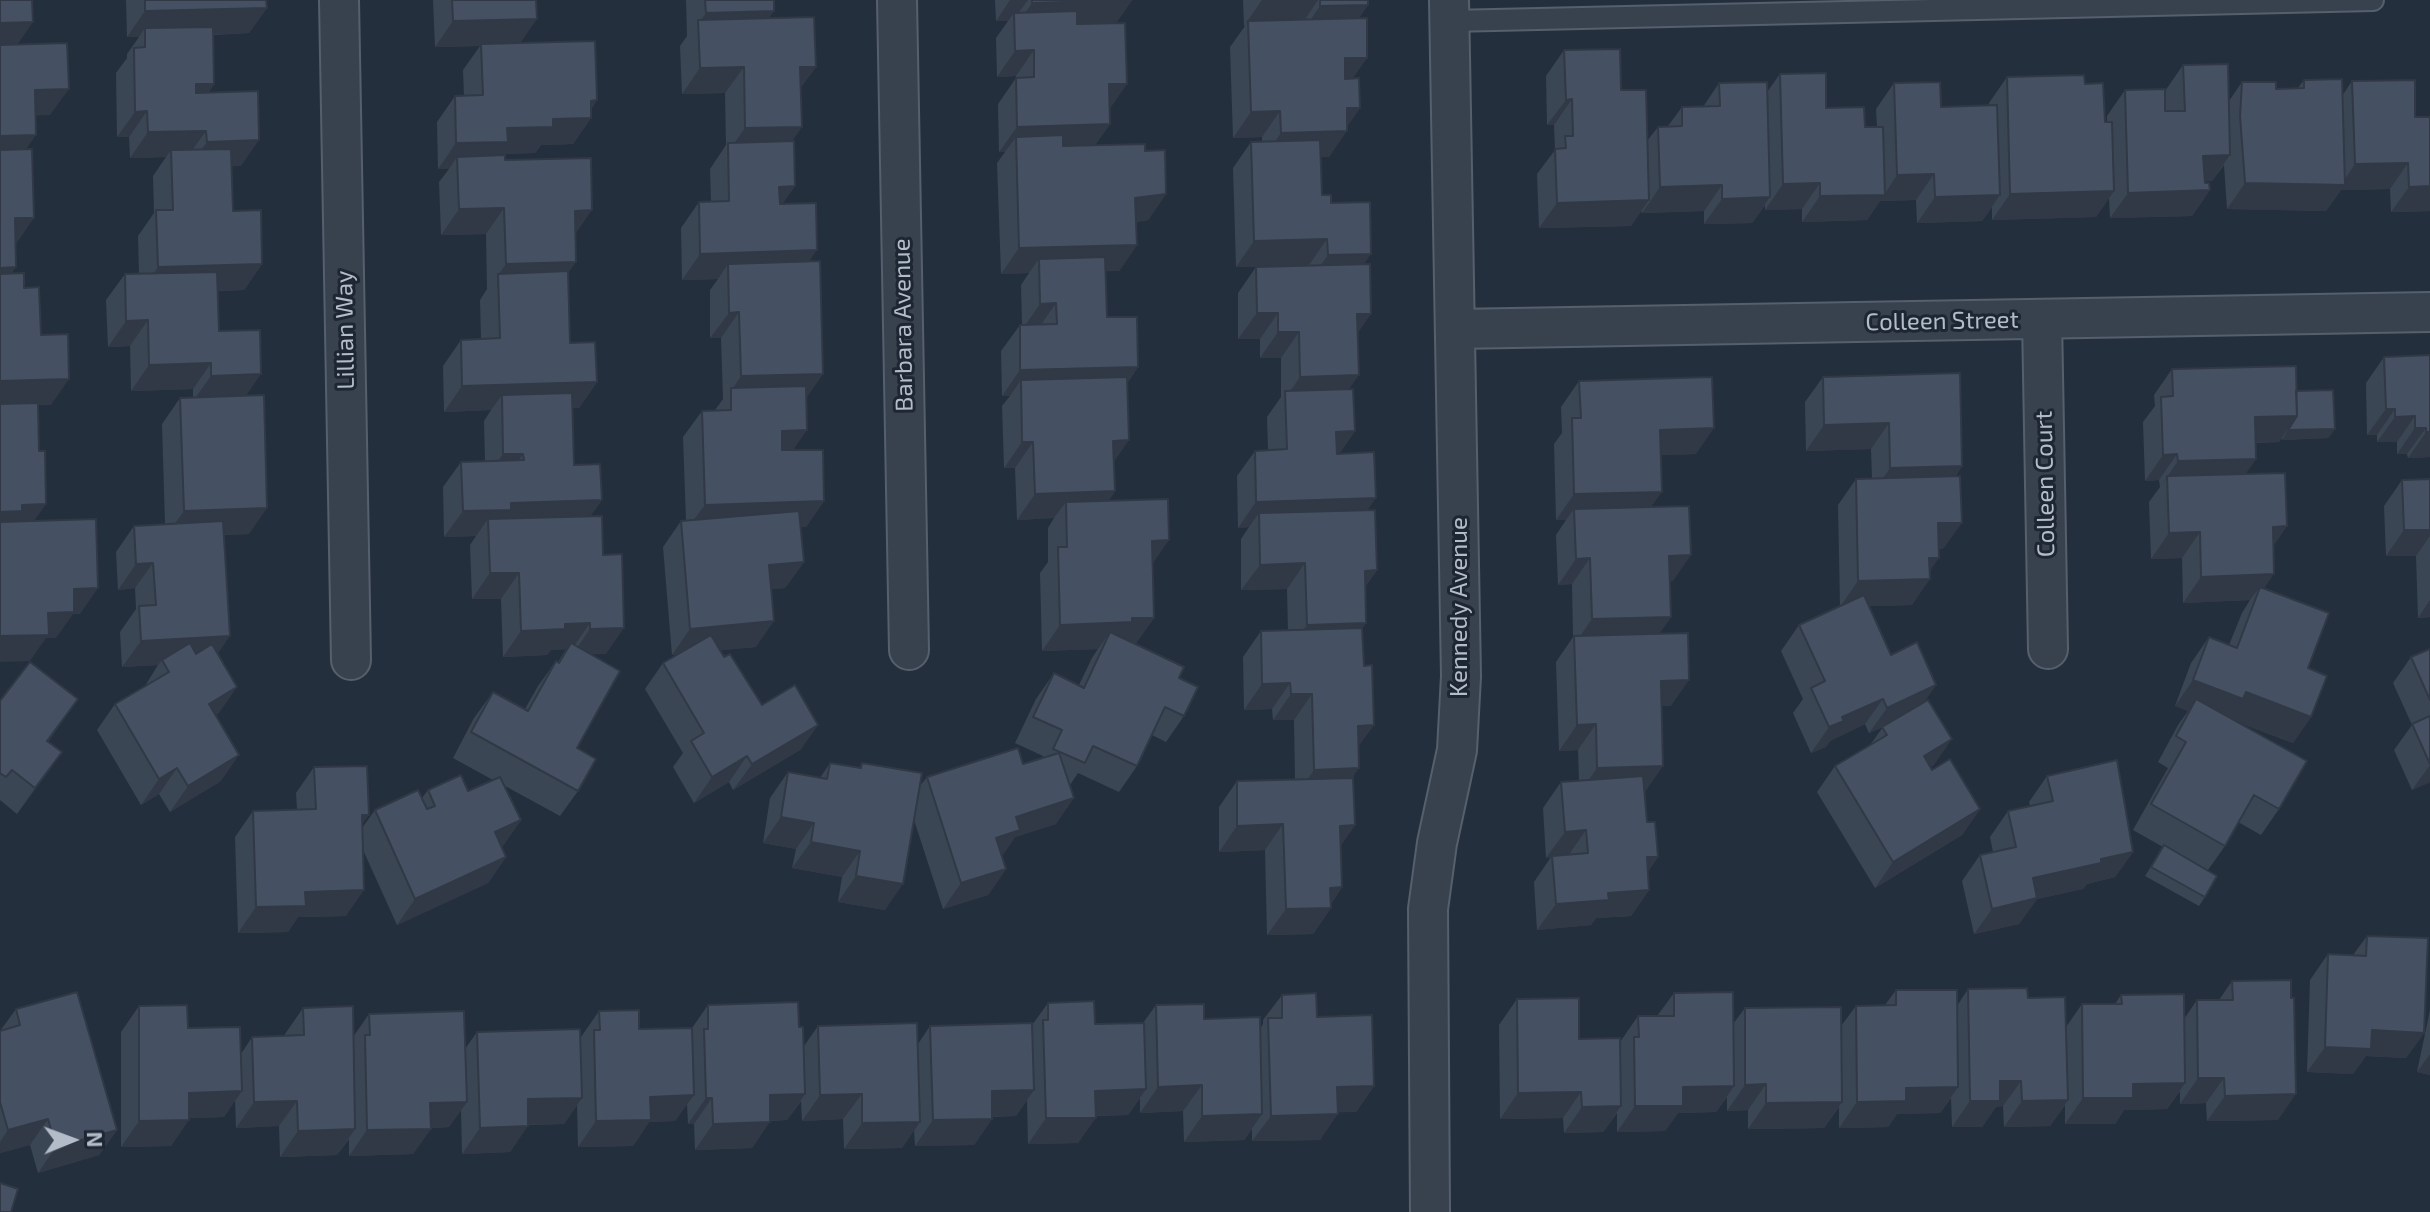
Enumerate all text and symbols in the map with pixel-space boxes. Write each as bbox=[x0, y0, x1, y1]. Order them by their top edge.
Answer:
street label: Barbara Avenue bbox=[887, 238, 919, 412]
street label: Lillian Way bbox=[330, 270, 360, 390]
street label: Colleen Street bbox=[1865, 305, 2019, 337]
street label: Colleen Court bbox=[2029, 411, 2061, 557]
street label: Kennedy Avenue bbox=[1445, 517, 1473, 697]
north arrow bbox=[32, 1100, 112, 1180]
text: N bbox=[83, 1131, 109, 1148]

